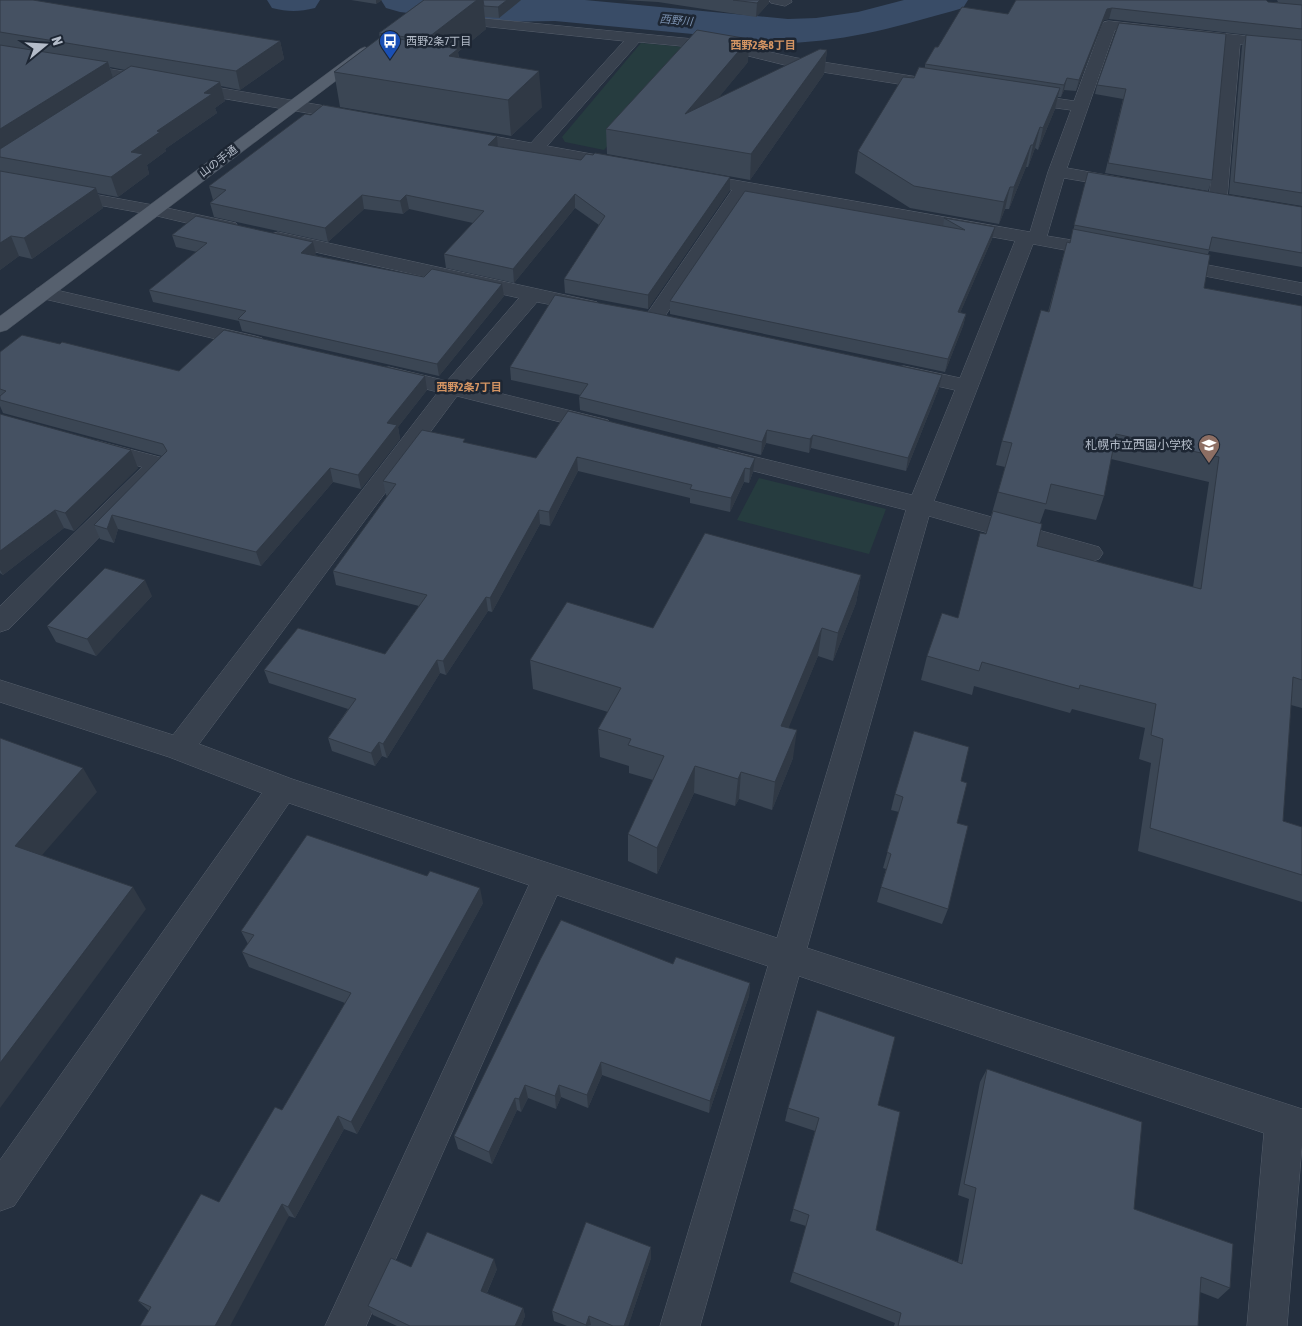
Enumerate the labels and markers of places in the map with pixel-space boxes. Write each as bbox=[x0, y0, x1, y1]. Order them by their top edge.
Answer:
bus stop icon: 西野2条7丁目 bbox=[378, 29, 402, 60]
place label: 西野2条7丁目 bbox=[406, 35, 471, 47]
school or university icon: 札幌市立西園小学校 bbox=[1197, 433, 1221, 464]
place label: 札幌市立西園小学校 bbox=[1085, 438, 1193, 452]

